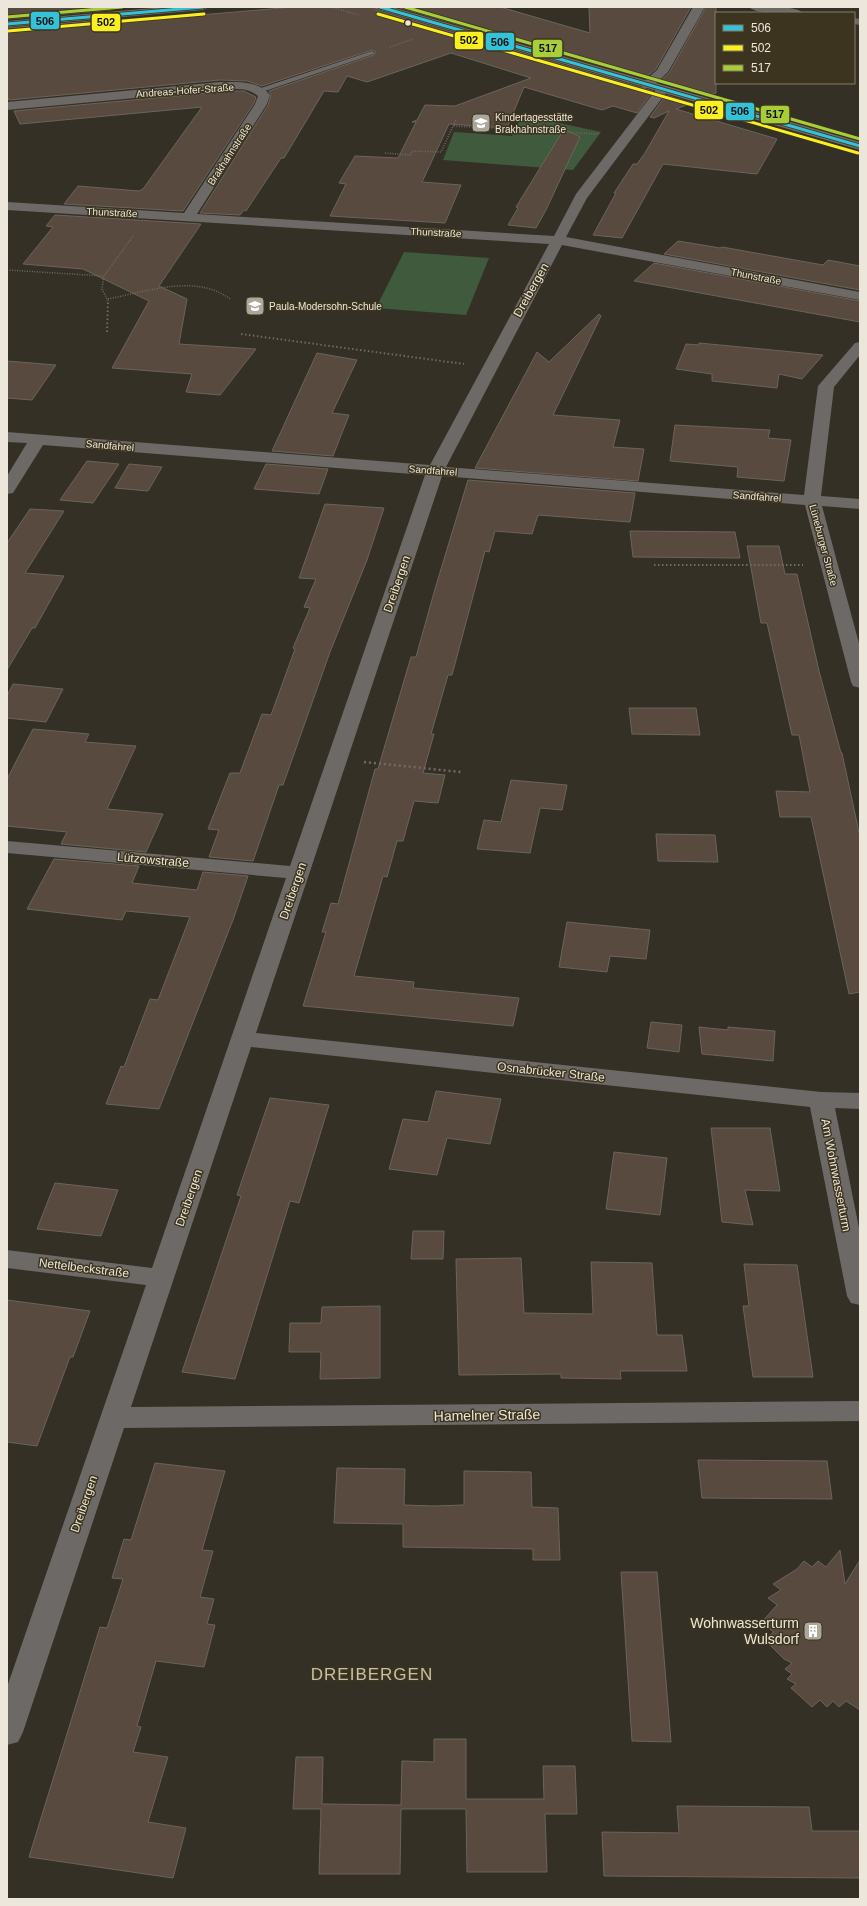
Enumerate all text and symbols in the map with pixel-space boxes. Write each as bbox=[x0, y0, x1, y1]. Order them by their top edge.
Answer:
line badge: 506 bbox=[30, 11, 60, 30]
legend bbox=[715, 12, 855, 84]
line badge: 502 bbox=[91, 13, 121, 32]
text: 506 bbox=[36, 15, 54, 27]
text: 502 bbox=[97, 16, 115, 28]
unlabelled marker bbox=[403, 18, 413, 28]
text: 506 bbox=[751, 21, 771, 35]
line badge: 502 bbox=[454, 31, 484, 50]
line badge: 506 bbox=[485, 32, 515, 51]
text: 502 bbox=[460, 34, 478, 46]
text: 506 bbox=[491, 36, 509, 48]
line badge: 517 bbox=[532, 39, 563, 58]
text: 502 bbox=[751, 41, 771, 55]
text: 517 bbox=[539, 42, 557, 54]
text: 517 bbox=[751, 61, 771, 75]
street label: Andreas-Hofer-Straße bbox=[136, 82, 235, 99]
line badge: 502 bbox=[694, 100, 724, 120]
line badge: 506 bbox=[725, 102, 755, 121]
text: 502 bbox=[700, 104, 718, 116]
text: 506 bbox=[731, 105, 749, 117]
line badge: 517 bbox=[760, 105, 790, 124]
text: 517 bbox=[766, 108, 784, 120]
school or university icon: Kindertagesstätte Brakhahnstraße bbox=[470, 112, 492, 134]
place label: Kindertagesstätte Brakhahnstraße bbox=[495, 112, 573, 135]
street label: Brakhahnstraße bbox=[205, 121, 254, 187]
street label: Thunstraße bbox=[86, 206, 138, 219]
street label: Thunstraße bbox=[410, 226, 462, 239]
street label: Dreibergen bbox=[510, 261, 552, 319]
street label: Thunstraße bbox=[730, 266, 782, 287]
school or university icon: Paula-Modersohn-Schule bbox=[244, 295, 266, 317]
place label: Paula-Modersohn-Schule bbox=[269, 301, 382, 312]
street label: Sandfahrel bbox=[85, 438, 135, 453]
street label: Sandfahrel bbox=[408, 463, 457, 478]
street label: Sandfahrel bbox=[732, 489, 781, 504]
street label: Lüneburger Straße bbox=[807, 503, 840, 588]
street label: Dreibergen bbox=[381, 554, 413, 614]
street label: Lützowstraße bbox=[117, 850, 190, 870]
street label: Dreibergen bbox=[277, 861, 309, 921]
street label: Osnabrücker Straße bbox=[497, 1059, 606, 1085]
street label: Am Wohnwasserturm bbox=[818, 1117, 854, 1233]
street label: Dreibergen bbox=[173, 1168, 205, 1228]
street label: Nettelbeckstraße bbox=[38, 1256, 130, 1281]
street label: Hamelner Straße bbox=[434, 1406, 541, 1424]
street label: Dreibergen bbox=[68, 1474, 100, 1534]
place label: Wohnwasserturm Wulsdorf bbox=[690, 1615, 799, 1647]
building icon: Wohnwasserturm Wulsdorf bbox=[802, 1620, 824, 1642]
district label: DREIBERGEN bbox=[311, 1665, 433, 1684]

